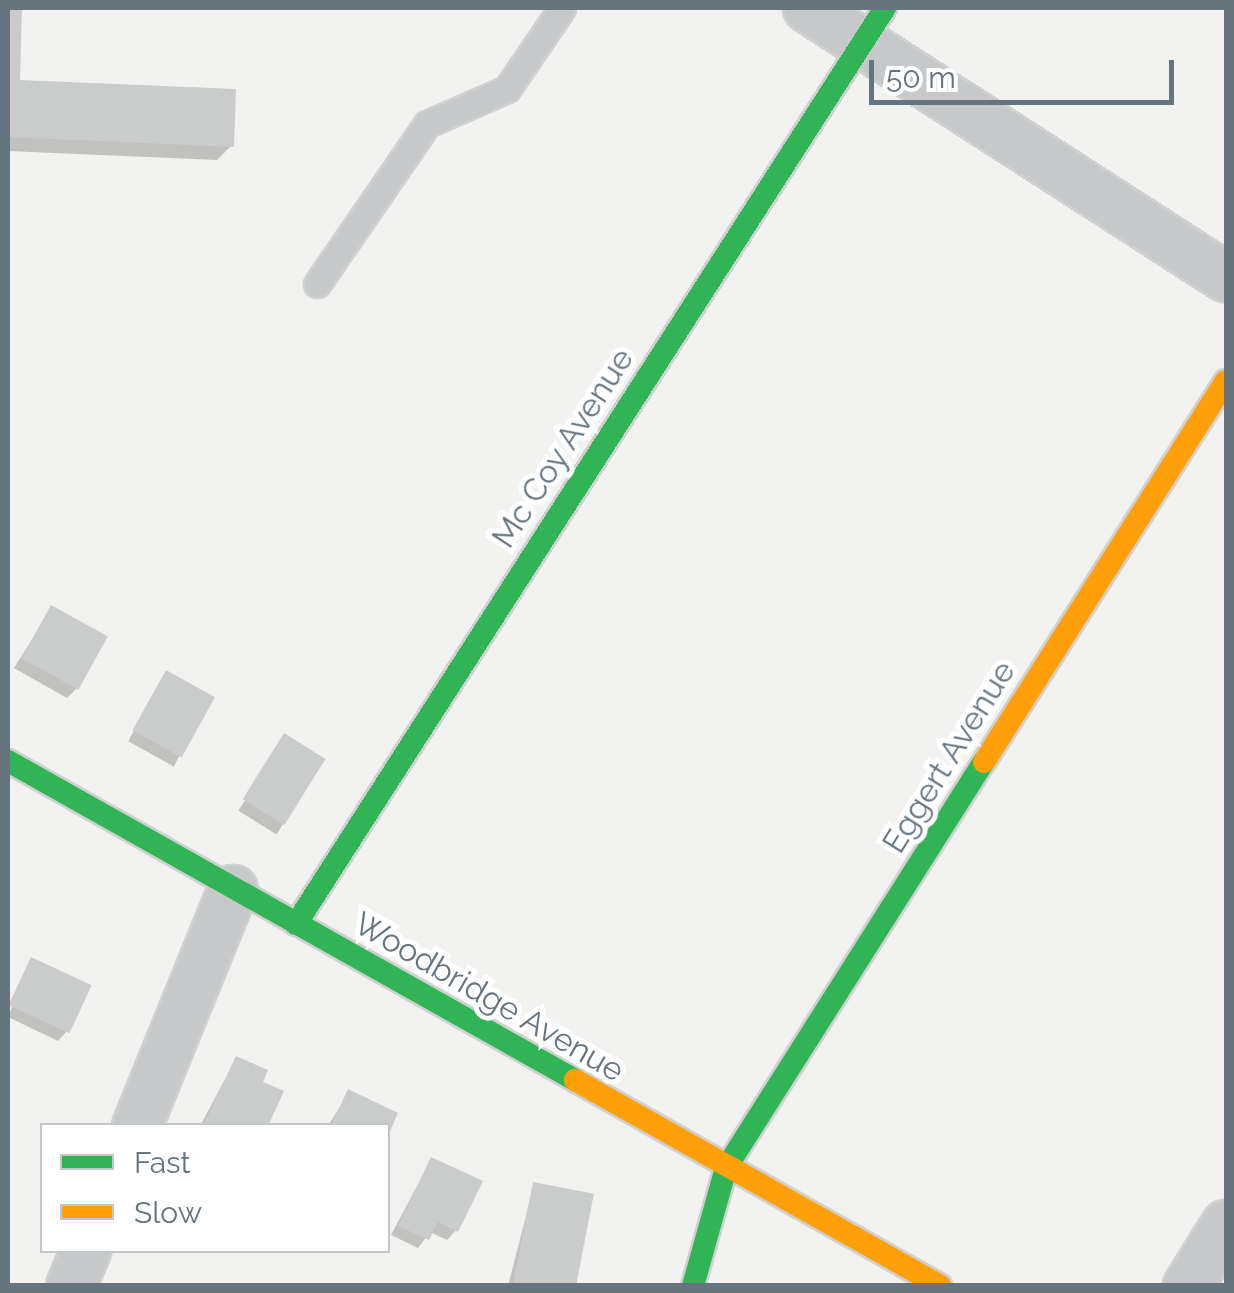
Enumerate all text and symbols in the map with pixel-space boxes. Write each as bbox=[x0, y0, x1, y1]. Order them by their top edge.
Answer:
scale bar bbox=[874, 40, 1179, 102]
text: 50 m bbox=[886, 60, 956, 95]
street label: Mc Coy Avenue bbox=[484, 340, 642, 556]
street label: Eggert Avenue bbox=[874, 654, 1024, 860]
street label: Woodbridge Avenue bbox=[347, 904, 631, 1090]
legend bbox=[40, 1123, 390, 1253]
text: Fast bbox=[134, 1145, 191, 1180]
text: Slow bbox=[134, 1195, 202, 1230]

